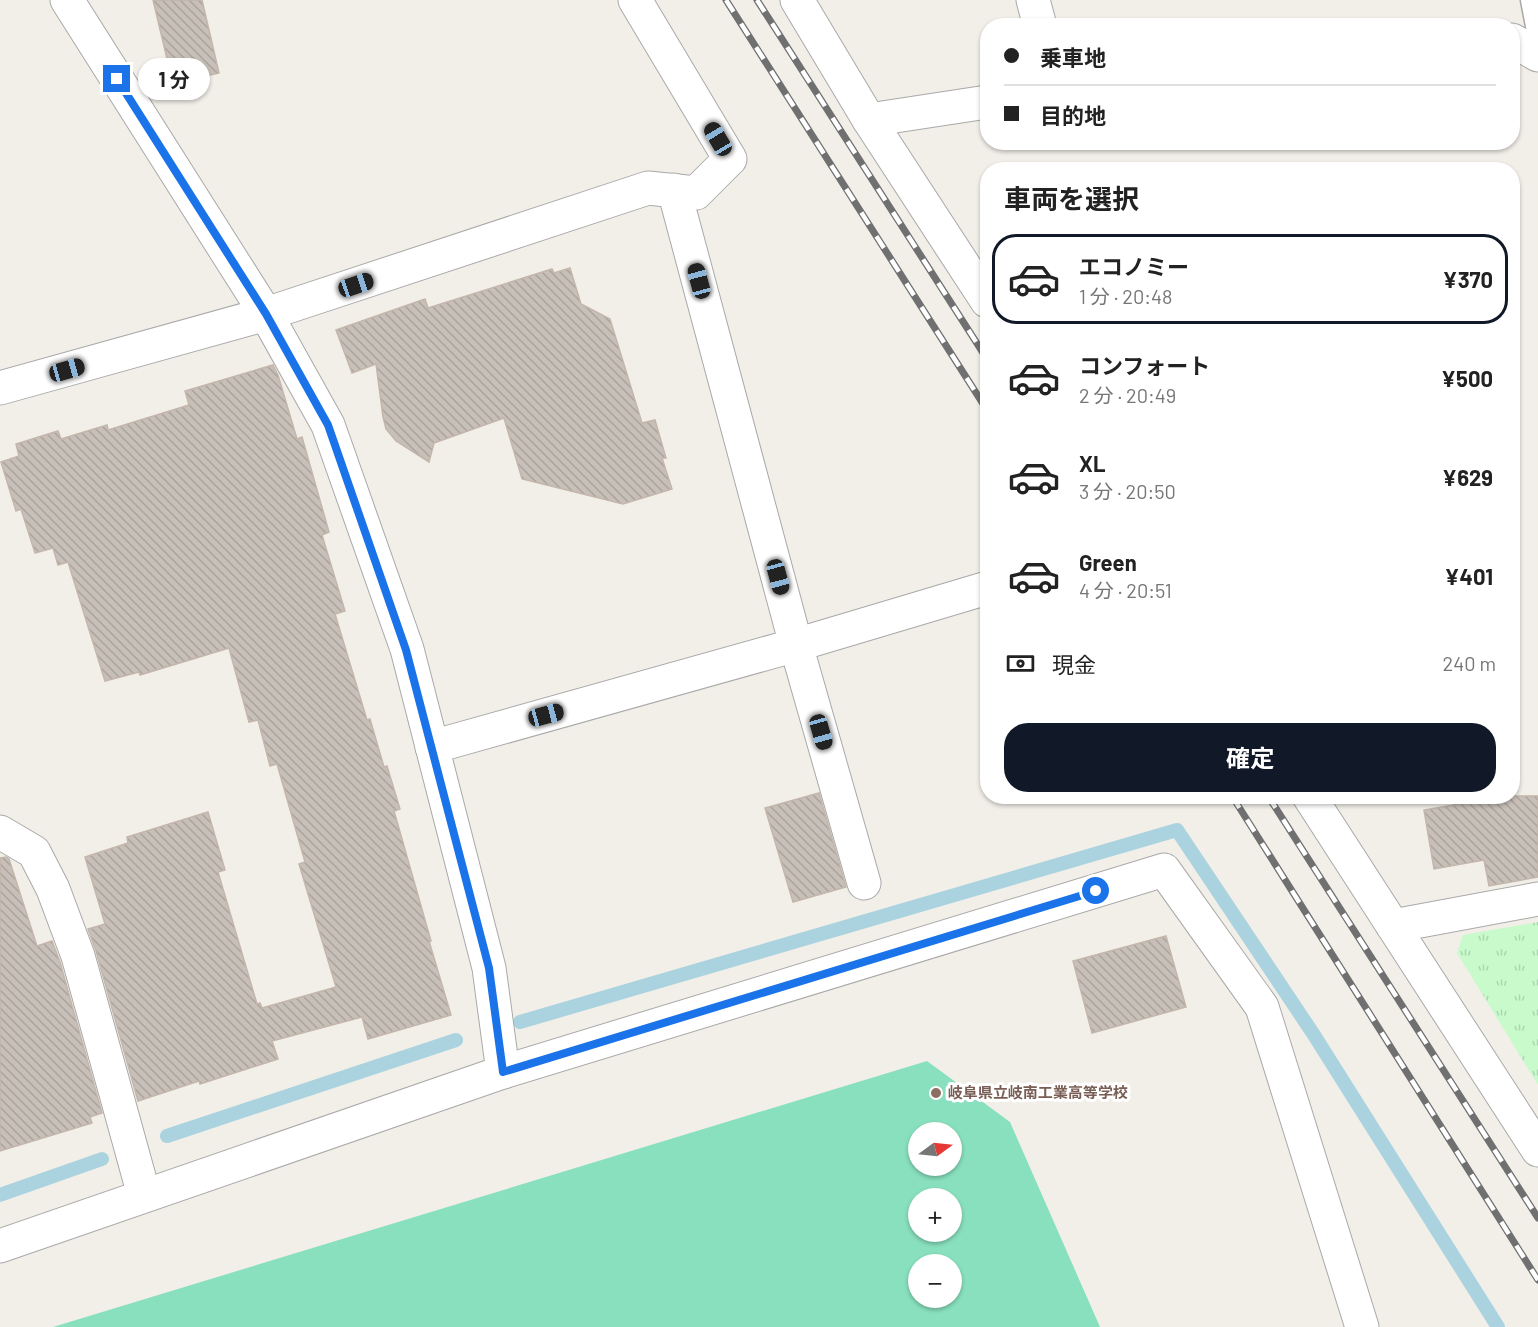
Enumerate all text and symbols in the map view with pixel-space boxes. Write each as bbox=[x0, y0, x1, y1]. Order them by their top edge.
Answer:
text: 乗車地 bbox=[1040, 44, 1106, 70]
callout: 1 分 bbox=[138, 58, 210, 100]
route end bbox=[103, 65, 130, 92]
text: 1 分 bbox=[158, 67, 190, 91]
text: 目的地 bbox=[1040, 102, 1106, 128]
car bbox=[701, 119, 735, 159]
text: 車両を選択 bbox=[1004, 182, 1139, 214]
icon: car bbox=[1007, 252, 1061, 306]
text: エコノミー bbox=[1079, 253, 1189, 279]
car bbox=[686, 261, 712, 301]
text: ¥370 bbox=[1443, 266, 1493, 292]
car bbox=[336, 271, 376, 299]
text: 1 分 · 20:48 bbox=[1079, 284, 1172, 308]
icon: car bbox=[1007, 351, 1061, 405]
text: コンフォート bbox=[1079, 352, 1210, 378]
car bbox=[47, 356, 87, 384]
text: ¥500 bbox=[1441, 365, 1493, 391]
text: 2 分 · 20:49 bbox=[1079, 383, 1176, 407]
icon: car bbox=[1007, 450, 1061, 504]
text: XL bbox=[1079, 450, 1105, 476]
text: ¥629 bbox=[1442, 464, 1493, 490]
text: 3 分 · 20:50 bbox=[1079, 479, 1176, 503]
icon: car bbox=[1007, 549, 1061, 603]
text: Green bbox=[1079, 549, 1137, 575]
car bbox=[765, 557, 791, 597]
text: ¥401 bbox=[1445, 563, 1493, 589]
text: 4 分 · 20:51 bbox=[1079, 578, 1172, 602]
icon: cash bbox=[1004, 647, 1037, 680]
text: 現金 bbox=[1052, 651, 1096, 677]
text: 240 m bbox=[1442, 651, 1496, 675]
car bbox=[526, 702, 566, 728]
car bbox=[807, 712, 835, 752]
button: 確定 bbox=[1004, 723, 1496, 792]
route start bbox=[1082, 877, 1109, 904]
place label: 岐阜県立岐南工業高等学校 bbox=[948, 1083, 1128, 1101]
marker: 岐阜県立岐南工業高等学校 bbox=[929, 1086, 943, 1100]
north arrow bbox=[908, 1122, 962, 1176]
map controls bbox=[908, 1122, 962, 1308]
button: + bbox=[908, 1188, 962, 1242]
button: − bbox=[908, 1254, 962, 1308]

